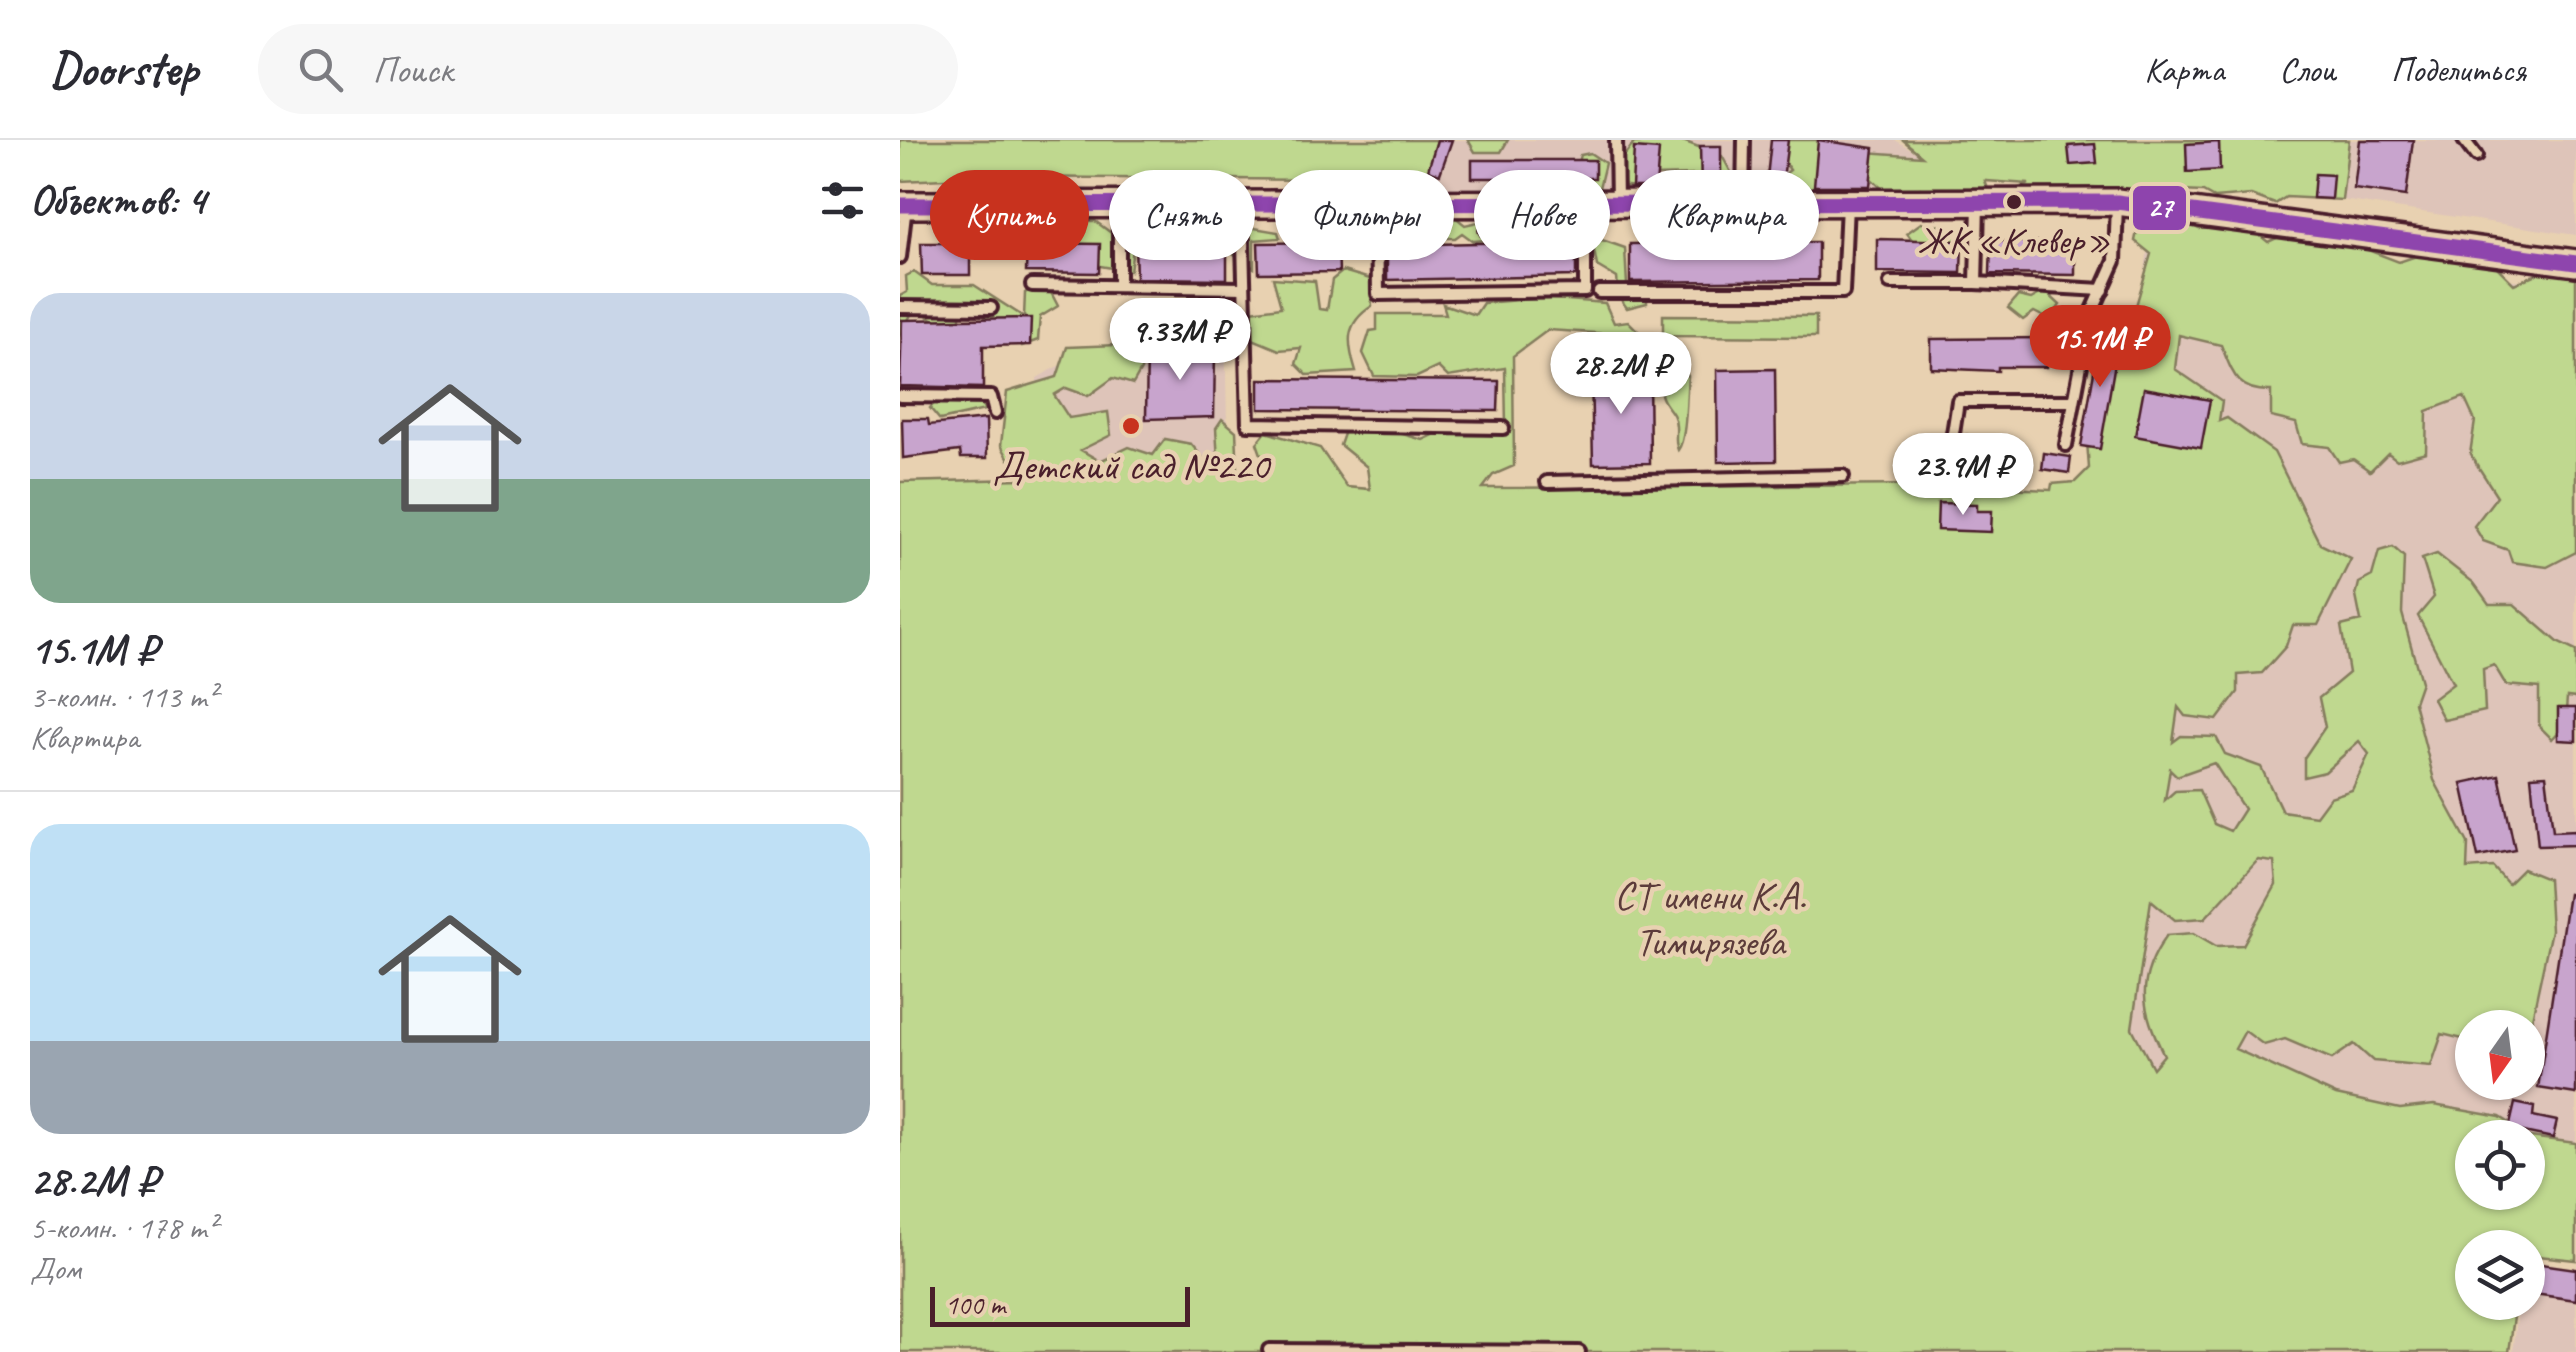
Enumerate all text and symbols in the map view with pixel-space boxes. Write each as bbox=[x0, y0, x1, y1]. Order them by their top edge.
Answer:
search box bbox=[258, 24, 958, 114]
text: Doorstep bbox=[50, 39, 198, 99]
icon: search bbox=[293, 42, 348, 97]
text: Поиск bbox=[373, 46, 453, 93]
text: Карта bbox=[2144, 47, 2224, 92]
text: Слои bbox=[2279, 47, 2336, 92]
text: Поделиться bbox=[2391, 47, 2526, 92]
chip: Купить bbox=[930, 170, 1089, 260]
chip: Снять bbox=[1109, 170, 1255, 260]
chip: Фильтры bbox=[1275, 170, 1454, 260]
chip: Новое bbox=[1474, 170, 1610, 260]
chip: Квартира bbox=[1630, 170, 1819, 260]
icon: filters bbox=[815, 173, 870, 228]
text: Объектов: 4 bbox=[30, 174, 206, 227]
line badge: 27 bbox=[2131, 184, 2188, 232]
text: 27 bbox=[2147, 190, 2175, 225]
marker: ЖК «Клевер» bbox=[2004, 192, 2024, 212]
place label: ЖК «Клевер» bbox=[1917, 217, 2111, 264]
pin: 9.33M ₽ bbox=[1088, 298, 1272, 383]
pin: 15.1M ₽ bbox=[2008, 305, 2192, 390]
text: 9.33M ₽ bbox=[1132, 310, 1228, 351]
text: 15.1M ₽ bbox=[2052, 317, 2148, 358]
pin: 28.2M ₽ bbox=[1529, 332, 1713, 417]
text: 28.2M ₽ bbox=[1572, 344, 1670, 385]
icon: home bbox=[360, 358, 540, 538]
marker: Детский сад №220 bbox=[1120, 415, 1142, 437]
pin: 23.9M ₽ bbox=[1871, 433, 2055, 518]
place label: Детский сад №220 bbox=[993, 441, 1272, 491]
text: 23.9M ₽ bbox=[1915, 445, 2011, 486]
text: 15.1M ₽ bbox=[30, 623, 157, 676]
text: 3-комн. · 113 m² bbox=[30, 676, 217, 717]
text: Квартира bbox=[30, 717, 139, 758]
park label: СТ имени К.А. Тимирязева bbox=[1614, 871, 1806, 967]
icon: home bbox=[360, 889, 540, 1069]
north arrow bbox=[2455, 1010, 2545, 1100]
map controls bbox=[2455, 1010, 2545, 1320]
button: locate bbox=[2455, 1120, 2545, 1210]
text: 28.2M ₽ bbox=[30, 1154, 158, 1207]
text: 5-комн. · 178 m² bbox=[30, 1207, 217, 1248]
button: layers bbox=[2455, 1230, 2545, 1320]
text: Дом bbox=[30, 1248, 81, 1289]
scale bar bbox=[930, 1282, 1190, 1326]
text: 100 m bbox=[945, 1287, 1005, 1322]

